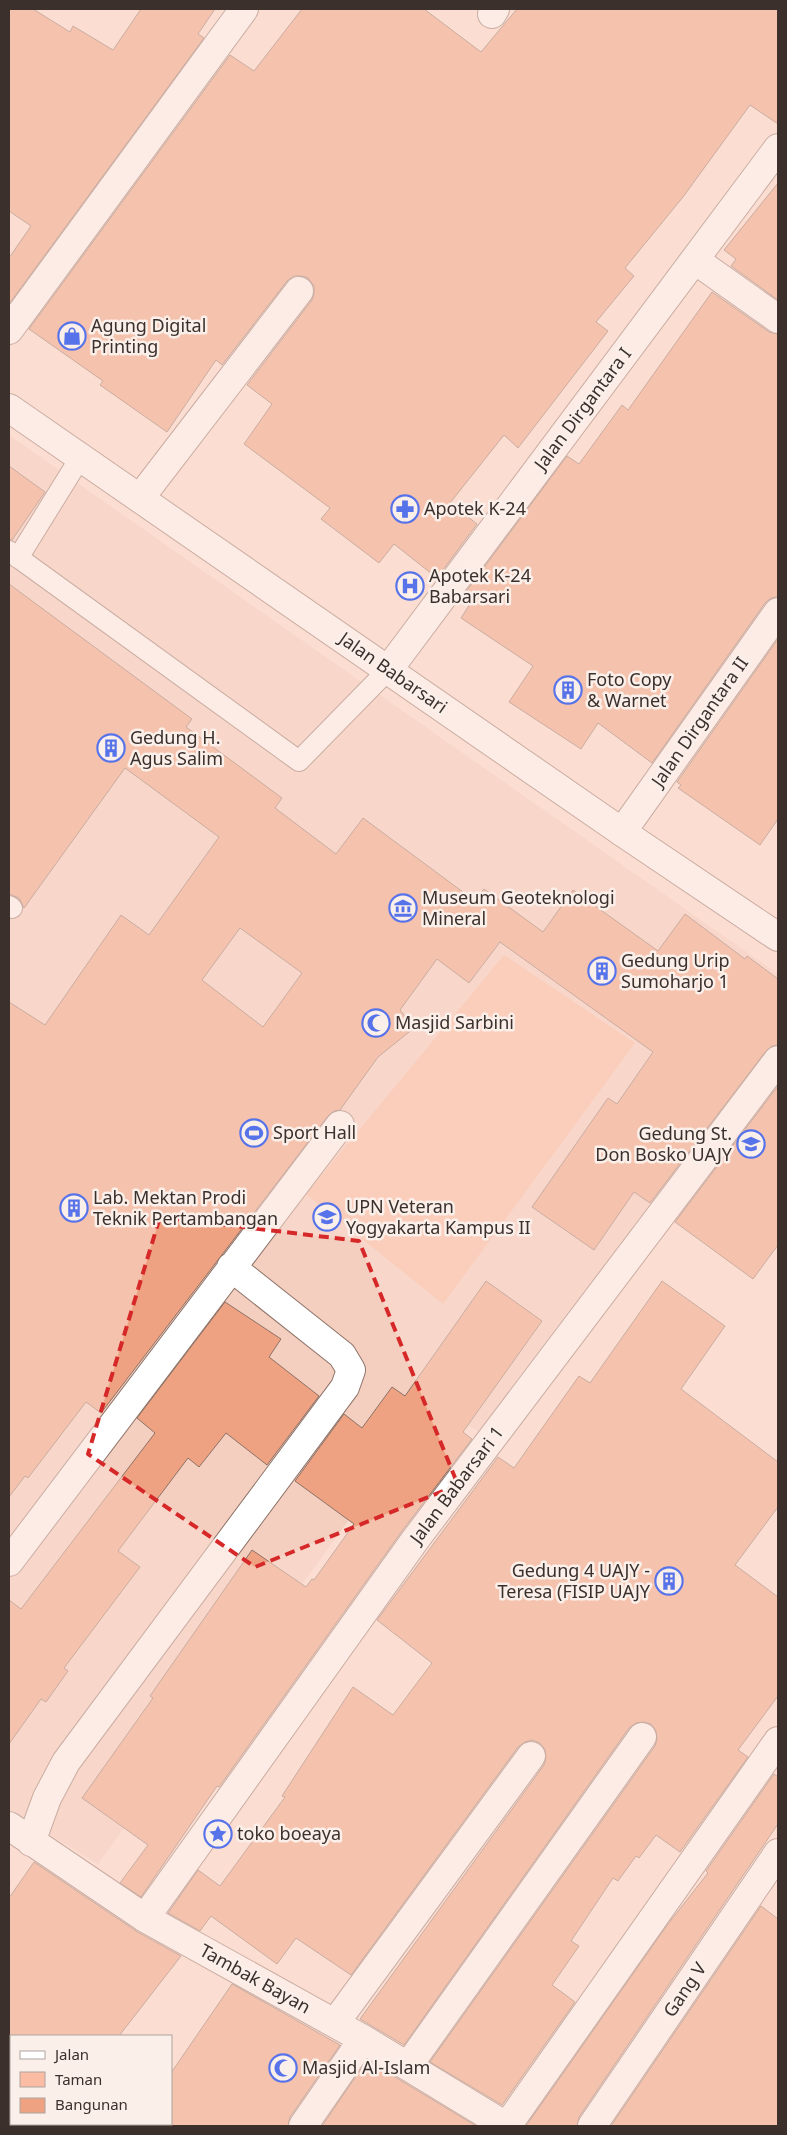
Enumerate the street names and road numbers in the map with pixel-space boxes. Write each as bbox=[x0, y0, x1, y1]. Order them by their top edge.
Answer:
street label: Jalan Dirgantara I bbox=[527, 342, 636, 476]
street label: Jalan Babarsari bbox=[333, 625, 452, 718]
street label: Jalan Dirgantara II bbox=[644, 652, 753, 793]
street label: Jalan Babarsari 1 bbox=[403, 1421, 508, 1550]
street label: Tambak Bayan bbox=[196, 1938, 315, 2018]
street label: Gang V bbox=[657, 1957, 711, 2021]

